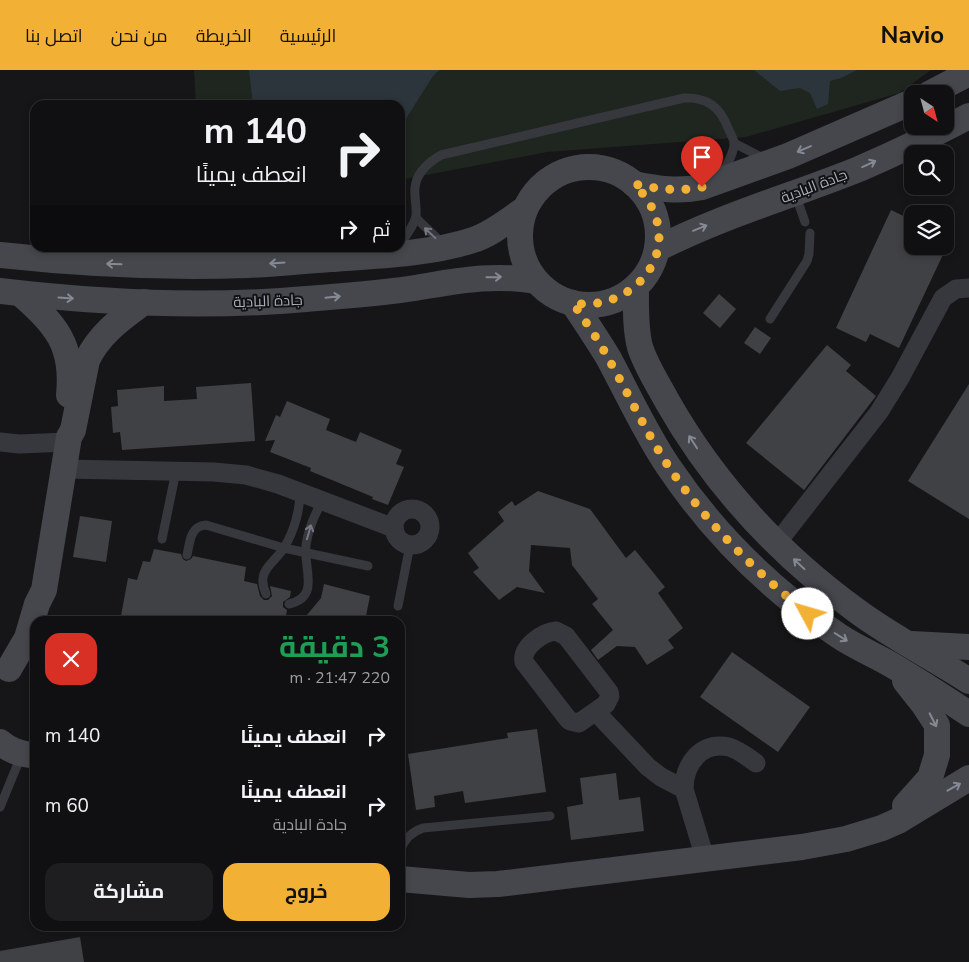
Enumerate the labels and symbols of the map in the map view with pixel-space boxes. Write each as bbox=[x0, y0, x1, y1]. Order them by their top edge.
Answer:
north arrow bbox=[904, 85, 954, 135]
pin bbox=[681, 136, 723, 187]
one-way arrow bbox=[797, 145, 812, 155]
one-way arrow bbox=[861, 159, 876, 169]
street label: جادة البادية bbox=[778, 164, 850, 208]
one-way arrow bbox=[692, 223, 708, 232]
one-way arrow bbox=[424, 227, 437, 239]
one-way arrow bbox=[269, 258, 285, 267]
one-way arrow bbox=[106, 260, 122, 269]
one-way arrow bbox=[486, 272, 502, 282]
street label: جادة البادية bbox=[233, 290, 303, 312]
one-way arrow bbox=[325, 292, 341, 302]
one-way arrow bbox=[58, 293, 74, 303]
one-way arrow bbox=[688, 435, 698, 449]
one-way arrow bbox=[305, 525, 315, 541]
one-way arrow bbox=[793, 558, 806, 570]
position arrow bbox=[781, 587, 833, 639]
one-way arrow bbox=[834, 632, 848, 642]
one-way arrow bbox=[929, 712, 938, 727]
one-way arrow bbox=[947, 781, 961, 791]

